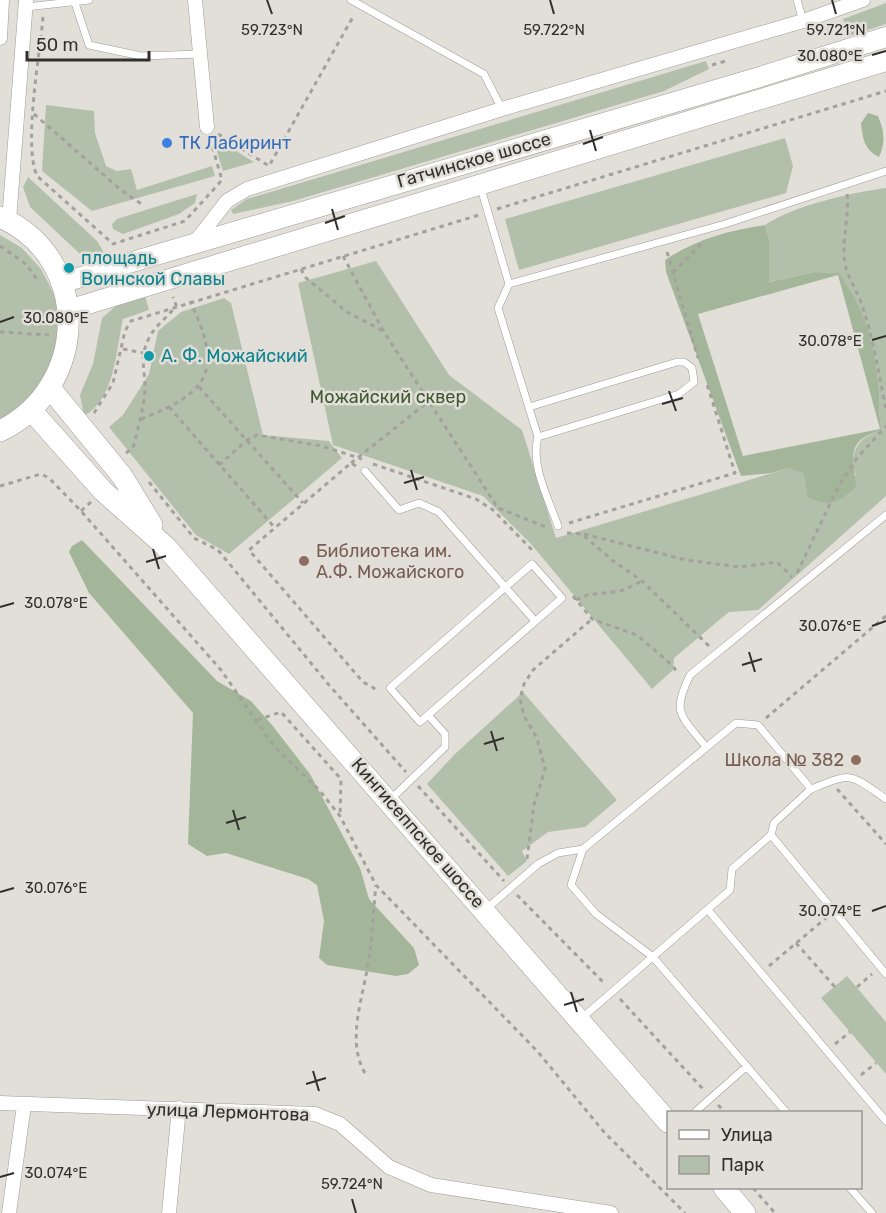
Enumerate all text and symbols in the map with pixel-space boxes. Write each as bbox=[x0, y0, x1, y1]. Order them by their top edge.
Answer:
text: 59.723°N bbox=[241, 21, 303, 39]
text: 59.722°N bbox=[523, 21, 585, 39]
text: 59.721°N bbox=[806, 21, 866, 39]
scale bar bbox=[27, 24, 148, 62]
text: 50 m bbox=[36, 34, 79, 56]
text: 30.080°E bbox=[797, 47, 863, 65]
street label: Гатчинское шоссе bbox=[395, 128, 553, 192]
place label: ТК Лабиринт bbox=[179, 132, 291, 154]
marker: ТК Лабиринт bbox=[160, 136, 174, 150]
place label: площадь Воинской Славы bbox=[81, 247, 225, 290]
marker: площадь Воинской Славы bbox=[62, 261, 76, 275]
text: 30.080°E bbox=[23, 309, 89, 327]
text: 30.078°E bbox=[798, 332, 862, 350]
place label: А. Ф. Можайский bbox=[161, 345, 308, 367]
marker: А. Ф. Можайский bbox=[142, 349, 156, 363]
park label: Можайский сквер bbox=[310, 386, 466, 408]
place label: Библиотека им. А.Ф. Можайского bbox=[316, 540, 464, 583]
marker: Библиотека им. А.Ф. Можайского bbox=[297, 554, 311, 568]
text: 30.078°E bbox=[24, 594, 88, 612]
text: 30.076°E bbox=[799, 617, 861, 635]
place label: Школа № 382 bbox=[725, 749, 844, 771]
street label: Кингисеппское шоссе bbox=[347, 753, 489, 913]
marker: Школа № 382 bbox=[849, 753, 863, 767]
text: 30.076°E bbox=[25, 879, 87, 897]
text: 30.074°E bbox=[799, 902, 861, 920]
street label: улица Лермонтова bbox=[146, 1098, 310, 1126]
legend bbox=[667, 1111, 862, 1189]
text: Улица bbox=[721, 1124, 773, 1146]
text: Парк bbox=[721, 1154, 765, 1176]
text: 30.074°E bbox=[25, 1164, 87, 1182]
text: 59.724°N bbox=[321, 1175, 383, 1193]

